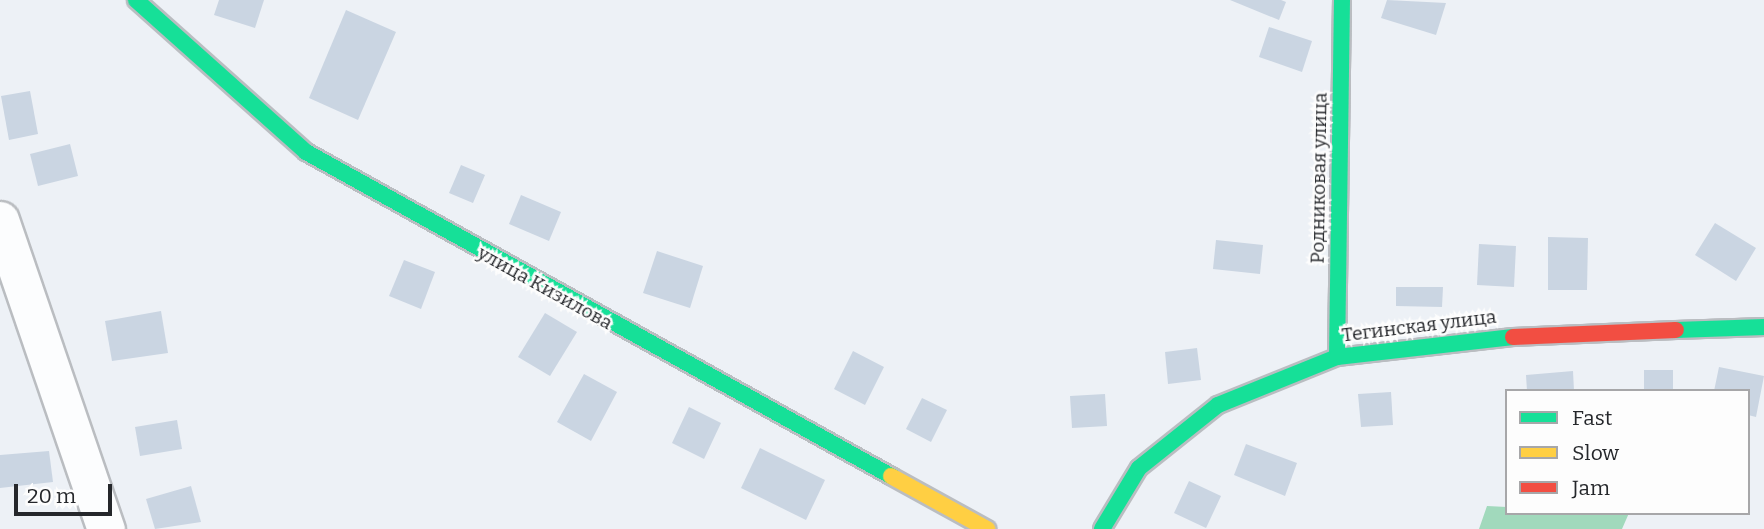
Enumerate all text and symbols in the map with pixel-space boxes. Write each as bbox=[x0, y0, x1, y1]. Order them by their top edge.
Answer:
street label: Родниковая улица bbox=[1306, 92, 1332, 264]
street label: улица Кизилова bbox=[474, 242, 616, 334]
street label: Тегинская улица bbox=[1341, 305, 1497, 347]
legend bbox=[1505, 389, 1750, 515]
text: Fast bbox=[1572, 405, 1612, 431]
text: Slow bbox=[1572, 440, 1619, 466]
scale bar bbox=[18, 470, 116, 514]
text: Jam bbox=[1572, 475, 1610, 501]
text: 20 m bbox=[27, 483, 76, 509]

